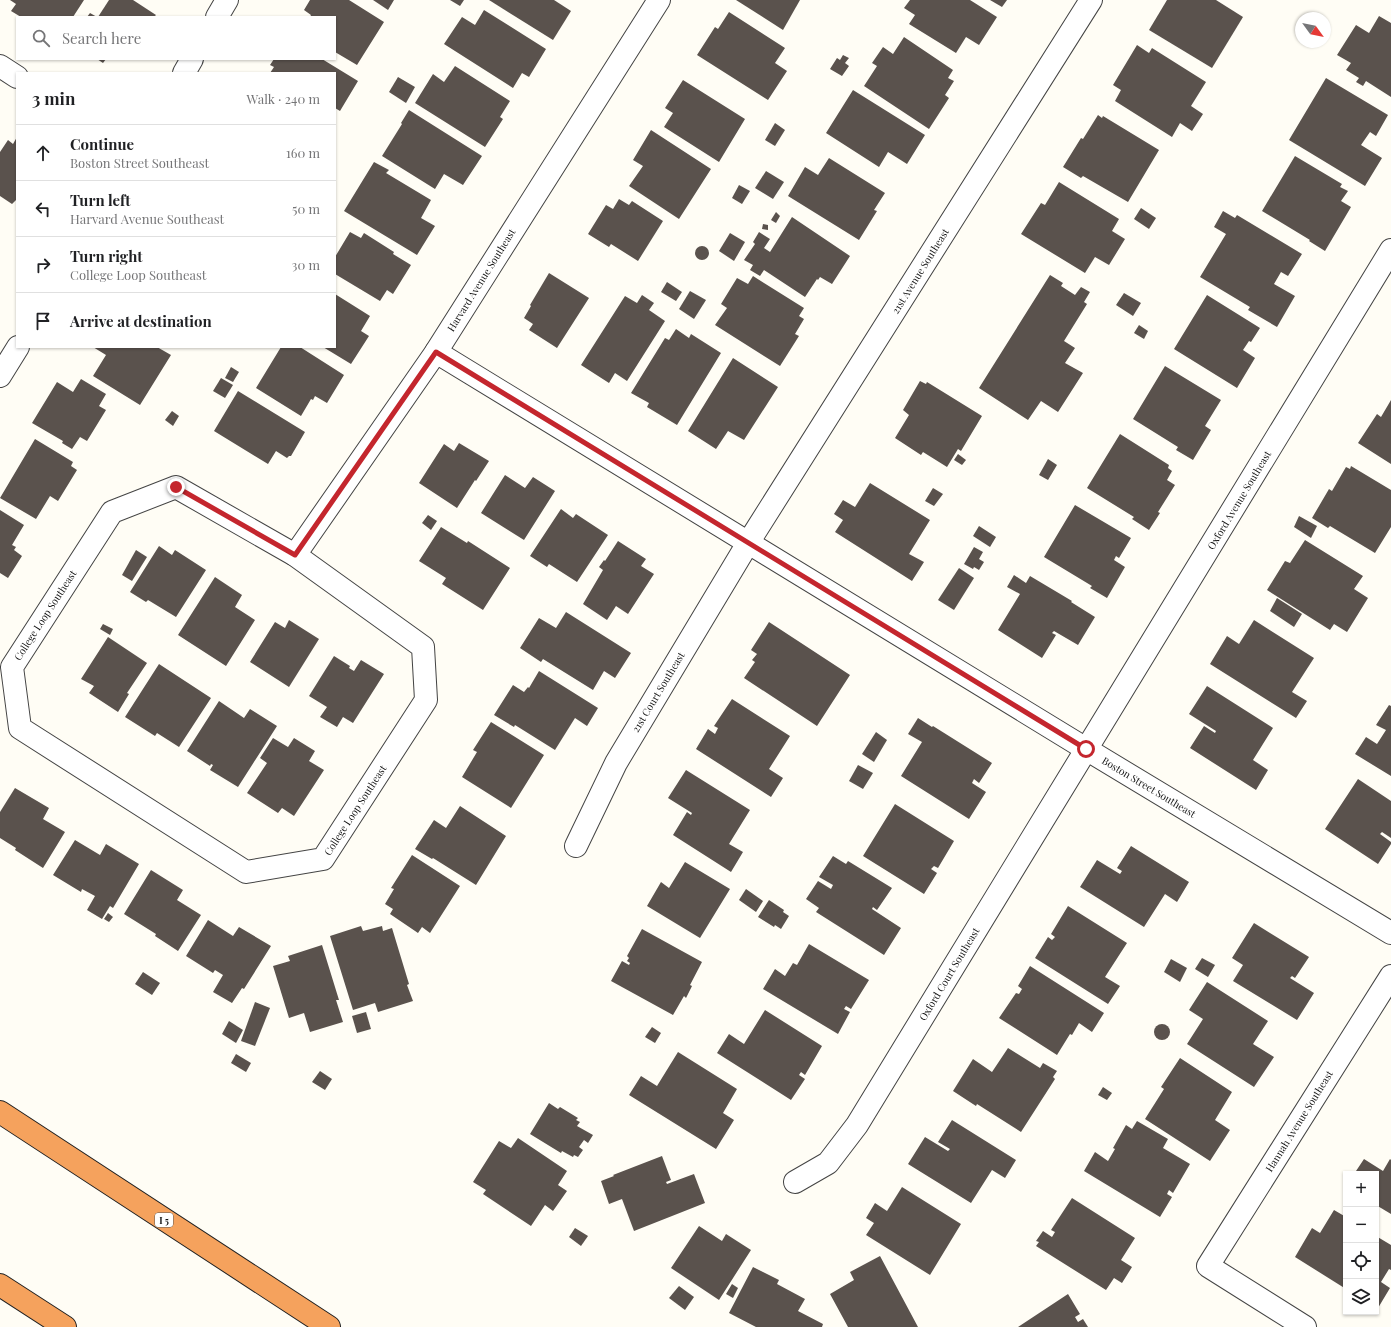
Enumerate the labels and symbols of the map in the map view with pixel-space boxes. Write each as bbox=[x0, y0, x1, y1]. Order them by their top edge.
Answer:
north arrow bbox=[1295, 12, 1331, 48]
street label: 21st Avenue Southeast bbox=[888, 225, 952, 316]
street label: Harvard Avenue Southeast bbox=[444, 226, 519, 334]
street label: Oxford Avenue Southeast bbox=[1204, 448, 1274, 552]
route end bbox=[167, 478, 185, 496]
street label: College Loop Southeast bbox=[11, 567, 80, 663]
street label: 21st Court Southeast bbox=[628, 649, 688, 735]
route start bbox=[1077, 740, 1095, 758]
street label: Boston Street Southeast bbox=[1100, 753, 1199, 821]
street label: College Loop Southeast bbox=[321, 762, 390, 858]
street label: Oxford Court Southeast bbox=[916, 924, 983, 1023]
street label: Hannah Avenue Southeast bbox=[1262, 1067, 1336, 1174]
road number: I 5 bbox=[155, 1213, 173, 1227]

